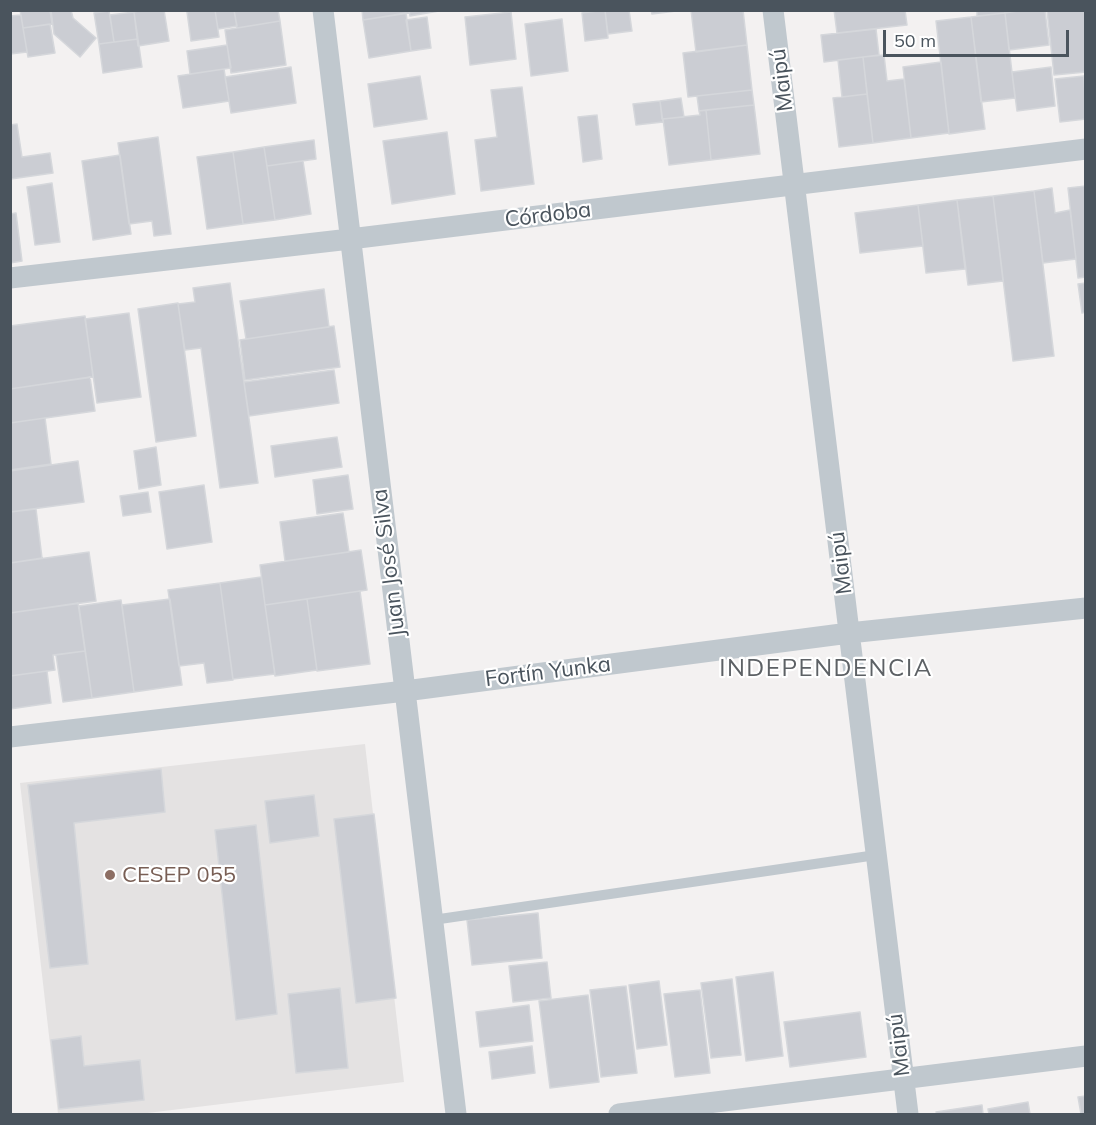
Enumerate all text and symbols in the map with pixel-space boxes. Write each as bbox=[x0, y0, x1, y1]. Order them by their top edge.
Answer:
scale bar bbox=[886, 18, 1072, 56]
text: 50 m bbox=[894, 29, 936, 52]
street label: Maipú bbox=[765, 47, 799, 113]
street label: Córdoba bbox=[503, 197, 593, 233]
street label: Juan José Silva bbox=[367, 487, 411, 639]
street label: Maipú bbox=[824, 530, 858, 596]
street label: Fortín Yunka bbox=[484, 651, 612, 693]
district label: INDEPENDENCIA bbox=[719, 655, 933, 683]
place label: CESEP 055 bbox=[122, 862, 236, 888]
marker: CESEP 055 bbox=[103, 868, 117, 882]
street label: Maipú bbox=[882, 1012, 916, 1078]

